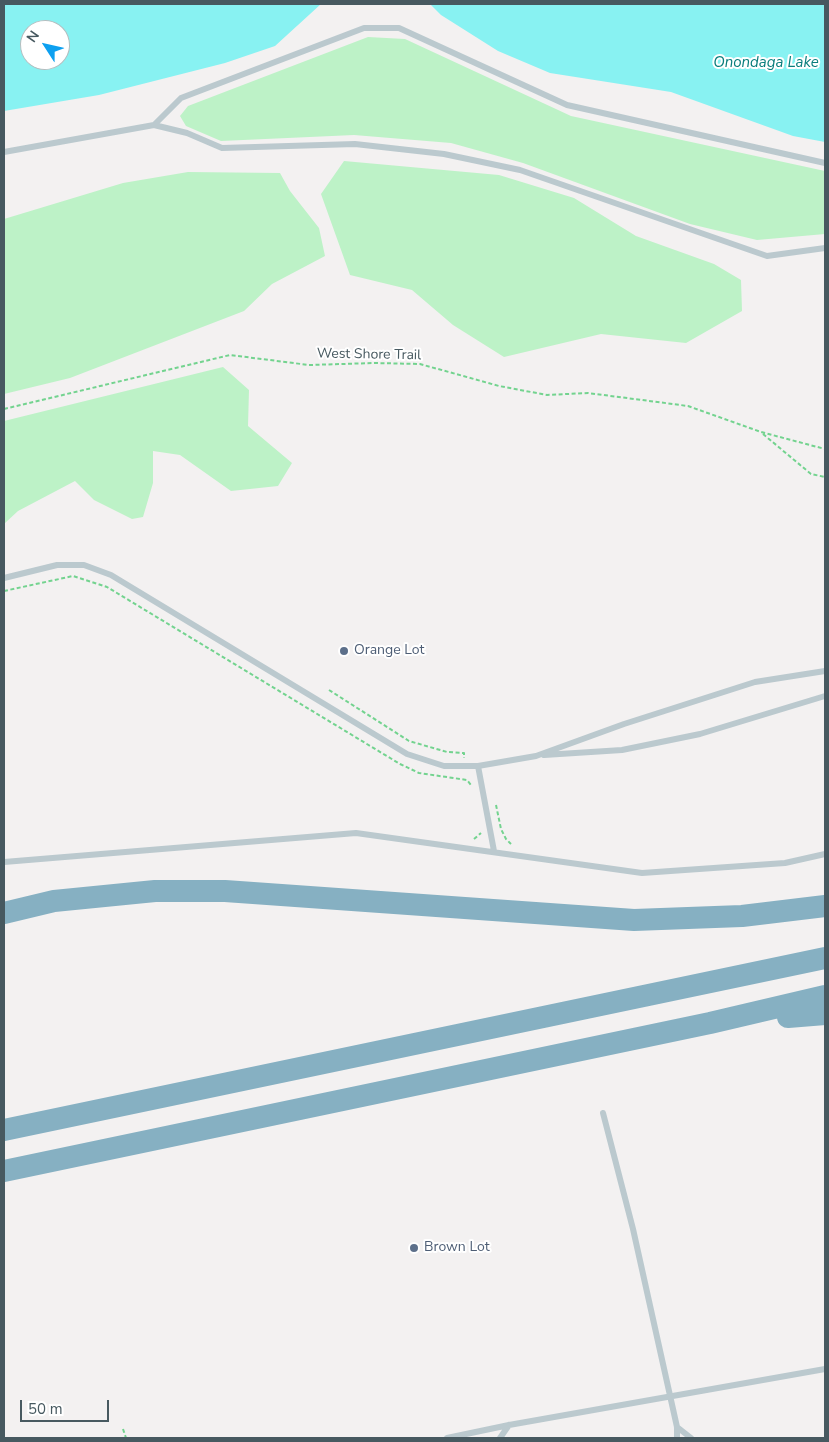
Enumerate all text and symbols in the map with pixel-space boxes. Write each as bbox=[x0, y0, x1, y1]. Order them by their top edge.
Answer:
north arrow bbox=[20, 20, 70, 70]
text: N bbox=[22, 27, 44, 46]
water label: Onondaga Lake bbox=[713, 54, 819, 72]
street label: West Shore Trail bbox=[317, 346, 421, 364]
place label: Orange Lot bbox=[354, 643, 424, 659]
marker: Orange Lot bbox=[338, 645, 350, 657]
place label: Brown Lot bbox=[424, 1240, 490, 1256]
marker: Brown Lot bbox=[408, 1242, 420, 1254]
scale bar bbox=[22, 1390, 111, 1422]
text: 50 m bbox=[28, 1399, 63, 1419]

